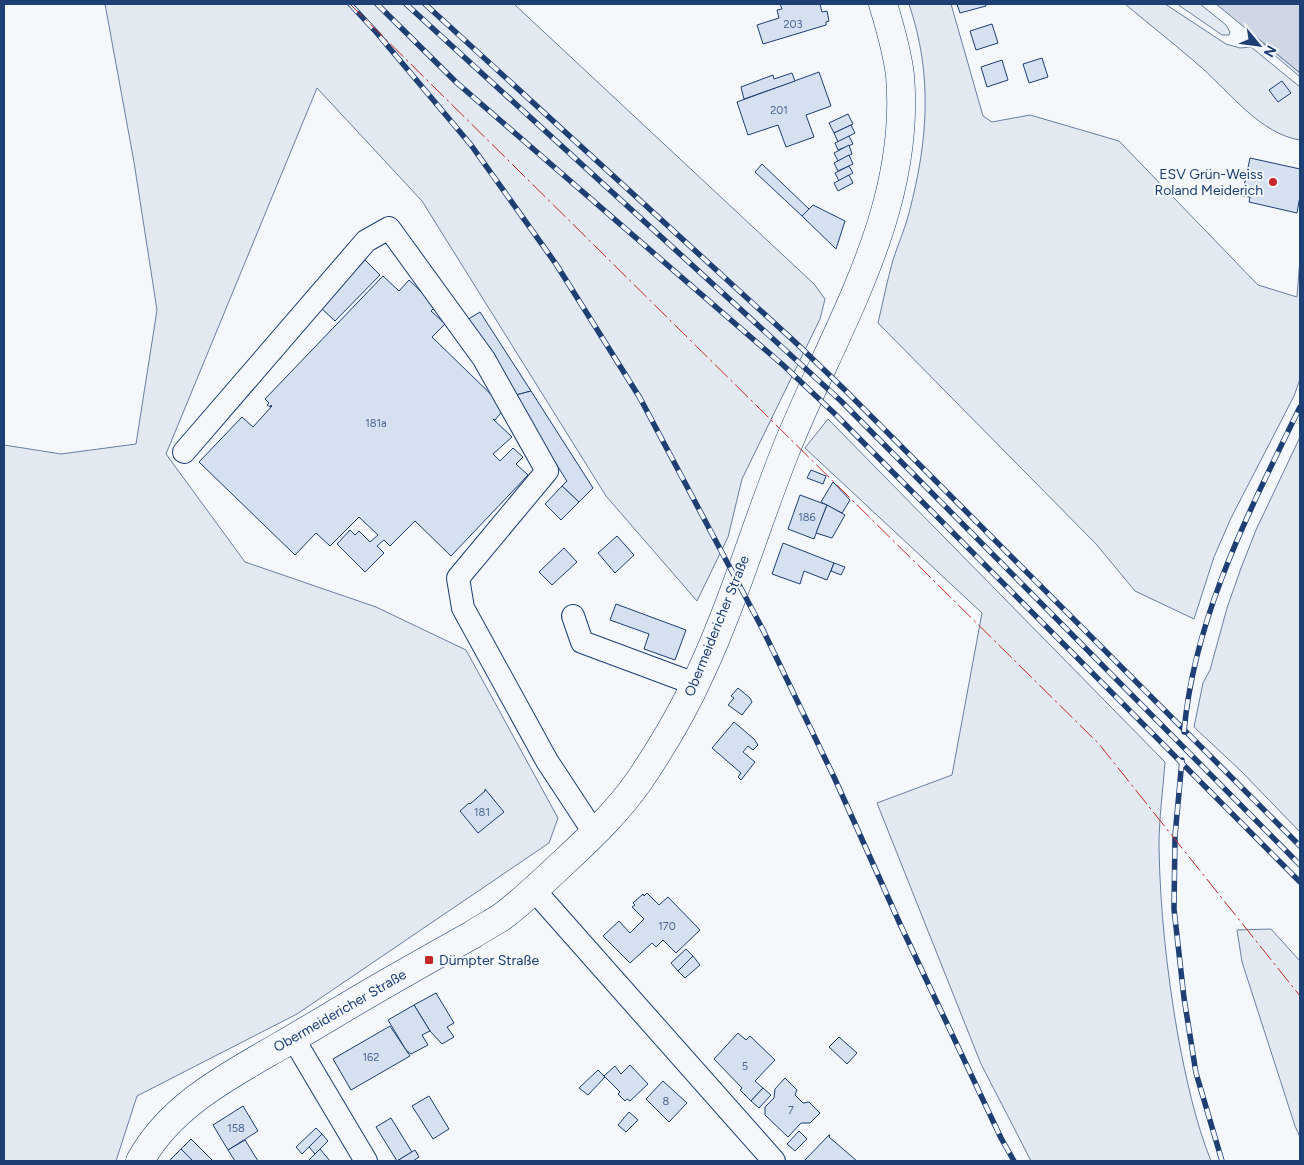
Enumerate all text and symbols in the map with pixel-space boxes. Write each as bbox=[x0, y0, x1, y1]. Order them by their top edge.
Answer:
house number: 203 bbox=[783, 18, 803, 31]
north arrow bbox=[1234, 20, 1284, 70]
text: N bbox=[1260, 42, 1280, 60]
house number: 201 bbox=[770, 104, 788, 117]
place label: ESV Grün-Weiss Roland Meiderich bbox=[1154, 166, 1263, 199]
marker: ESV Grün-Weiss Roland Meiderich bbox=[1267, 176, 1279, 188]
house number: 181a bbox=[365, 417, 387, 430]
house number: 186 bbox=[798, 511, 816, 524]
street label: Obermeidericher Straße bbox=[681, 553, 753, 699]
house number: 181 bbox=[474, 806, 490, 819]
house number: 170 bbox=[658, 920, 676, 933]
place label: Dümpter Straße bbox=[439, 952, 539, 969]
marker: Dümpter Straße bbox=[423, 954, 435, 966]
street label: Obermeidericher Straße bbox=[271, 966, 410, 1056]
house number: 162 bbox=[363, 1051, 379, 1064]
house number: 5 bbox=[742, 1060, 748, 1073]
house number: 8 bbox=[663, 1095, 670, 1108]
house number: 7 bbox=[788, 1104, 794, 1117]
house number: 158 bbox=[227, 1122, 245, 1135]

